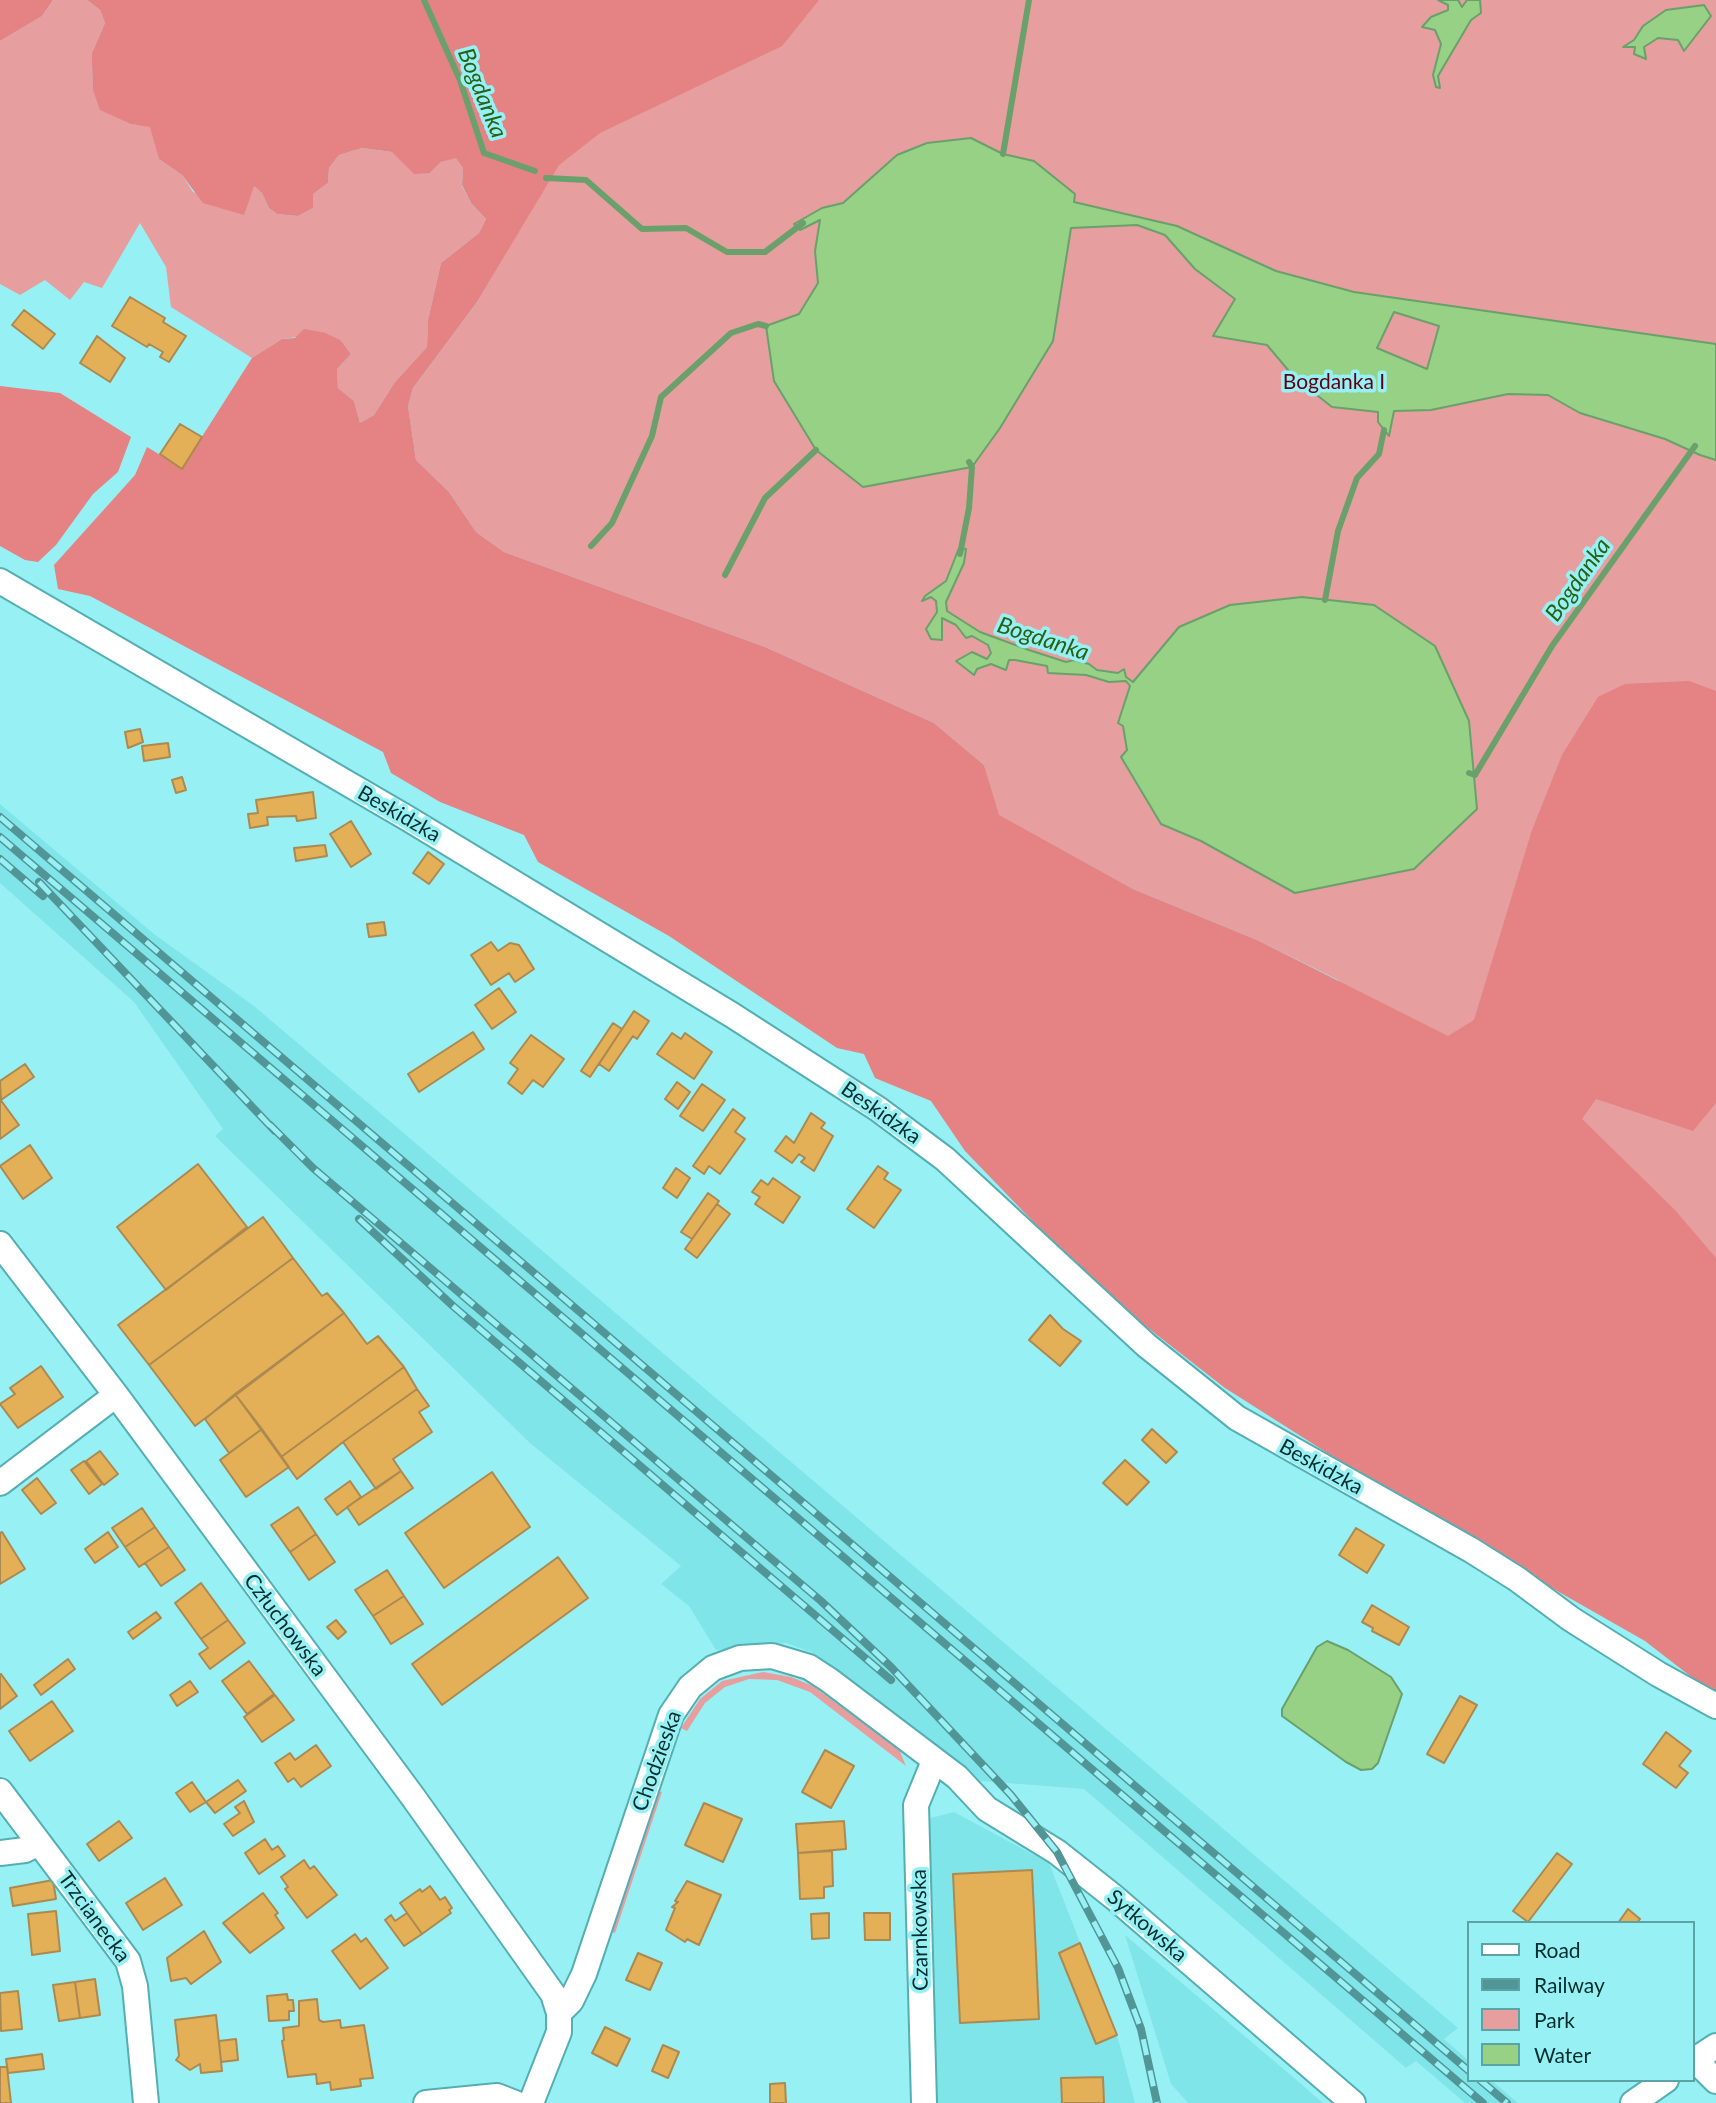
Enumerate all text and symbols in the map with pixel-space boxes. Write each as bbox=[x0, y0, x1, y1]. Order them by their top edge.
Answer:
water label: Bogdanka bbox=[451, 44, 513, 142]
park label: Bogdanka I bbox=[1283, 369, 1385, 395]
water label: Bogdanka bbox=[1540, 533, 1616, 627]
water label: Bogdanka bbox=[994, 611, 1092, 667]
street label: Beskidzka bbox=[353, 780, 445, 848]
street label: Beskidzka bbox=[836, 1076, 926, 1150]
street label: Beskidzka bbox=[1275, 1434, 1367, 1500]
street label: Człuchowska bbox=[238, 1569, 332, 1681]
street label: Chodzieska bbox=[627, 1707, 687, 1815]
street label: Trzcianecka bbox=[53, 1867, 135, 1967]
street label: Czarnkowska bbox=[906, 1869, 934, 1991]
street label: Sytkowska bbox=[1102, 1884, 1192, 1968]
legend bbox=[1468, 1921, 1695, 2082]
text: Road bbox=[1534, 1937, 1581, 1962]
text: Railway bbox=[1534, 1972, 1605, 1997]
text: Park bbox=[1534, 2007, 1575, 2032]
text: Water bbox=[1534, 2042, 1591, 2067]

